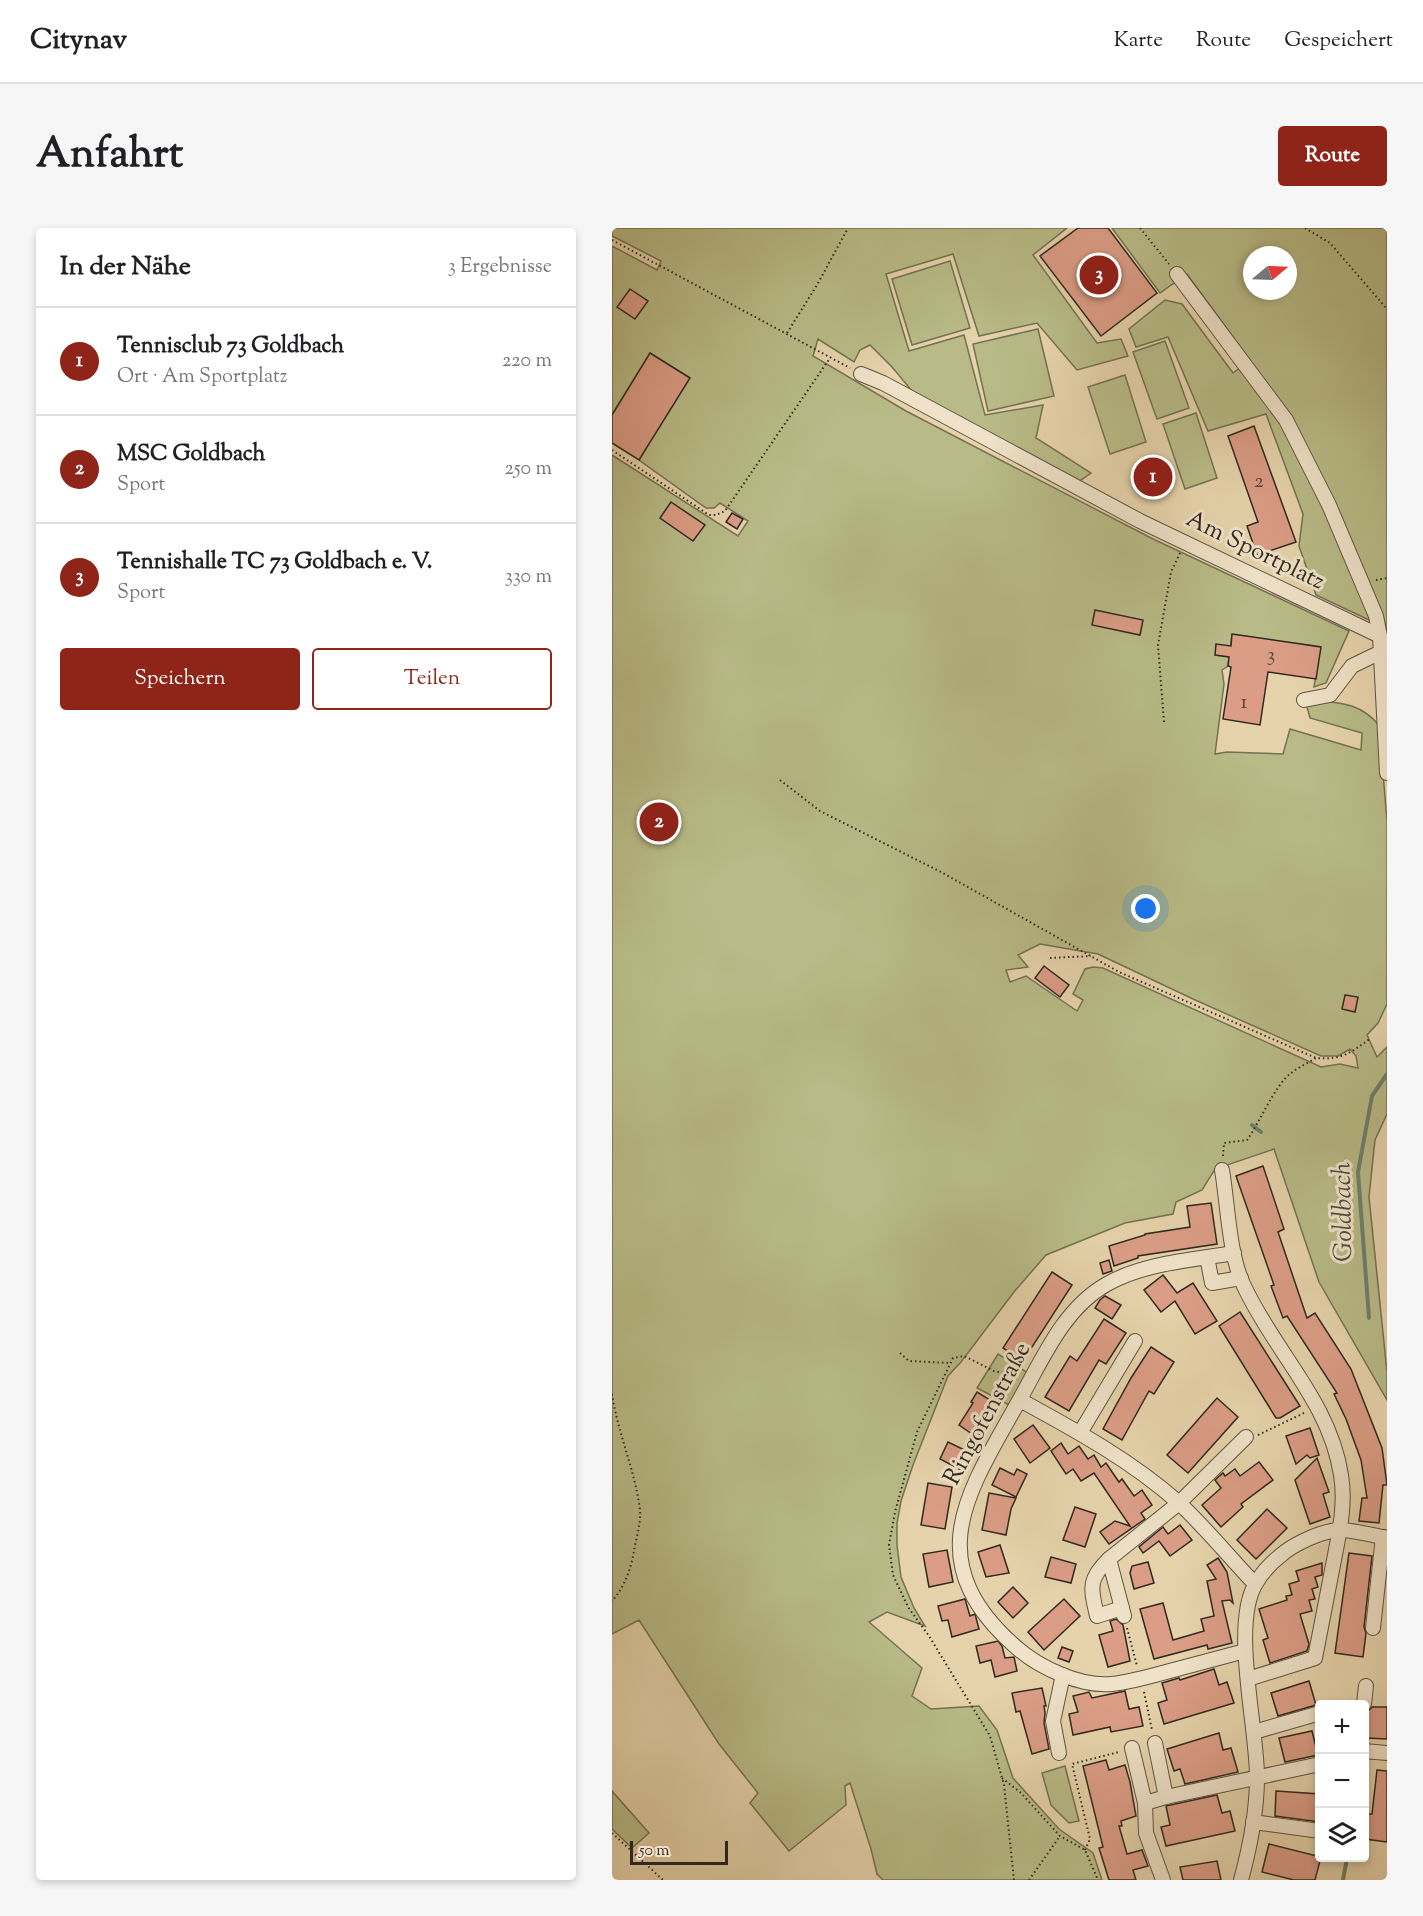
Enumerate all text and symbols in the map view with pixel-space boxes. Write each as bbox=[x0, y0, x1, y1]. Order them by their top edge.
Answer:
text: Citynav bbox=[30, 21, 127, 61]
text: Karte bbox=[1114, 26, 1163, 56]
text: Route bbox=[1196, 26, 1251, 56]
text: Gespeichert bbox=[1284, 26, 1393, 56]
text: Anfahrt bbox=[36, 126, 183, 186]
button: Route bbox=[1278, 126, 1387, 186]
north arrow bbox=[1243, 246, 1297, 300]
text: In der Nähe bbox=[60, 249, 191, 286]
pin: 3 bbox=[1080, 252, 1118, 298]
text: 3 Ergebnisse bbox=[448, 253, 552, 282]
text: Tennisclub 73 Goldbach bbox=[117, 331, 344, 363]
text: 1 bbox=[76, 347, 83, 376]
text: 220 m bbox=[502, 347, 552, 376]
text: Ort · Am Sportplatz bbox=[117, 363, 287, 392]
text: MSC Goldbach bbox=[117, 439, 265, 471]
pin: 1 bbox=[1134, 454, 1172, 500]
text: 2 bbox=[75, 455, 84, 484]
text: 250 m bbox=[504, 455, 552, 484]
house number: 2 bbox=[1254, 467, 1264, 497]
text: Sport bbox=[117, 471, 165, 500]
street label: Am Sportplatz bbox=[1180, 503, 1330, 599]
text: Tennishalle TC 73 Goldbach e. V. bbox=[117, 547, 432, 579]
text: 3 bbox=[75, 563, 84, 592]
text: 330 m bbox=[505, 563, 552, 592]
text: Sport bbox=[117, 579, 165, 608]
house number: 3 bbox=[1267, 641, 1275, 671]
button: Speichern bbox=[60, 648, 300, 710]
button: Teilen bbox=[312, 648, 552, 710]
house number: 1 bbox=[1240, 688, 1248, 718]
pin: 2 bbox=[640, 800, 678, 844]
your location bbox=[1131, 894, 1160, 923]
water label: Goldbach bbox=[1325, 1161, 1363, 1262]
street label: Ringofenstraße bbox=[936, 1337, 1040, 1491]
map controls bbox=[1315, 1700, 1369, 1862]
button: + bbox=[1315, 1700, 1369, 1754]
button: − bbox=[1315, 1754, 1369, 1808]
button: layers bbox=[1315, 1808, 1369, 1862]
scale bar bbox=[630, 1838, 728, 1866]
text: 50 m bbox=[639, 1840, 670, 1863]

